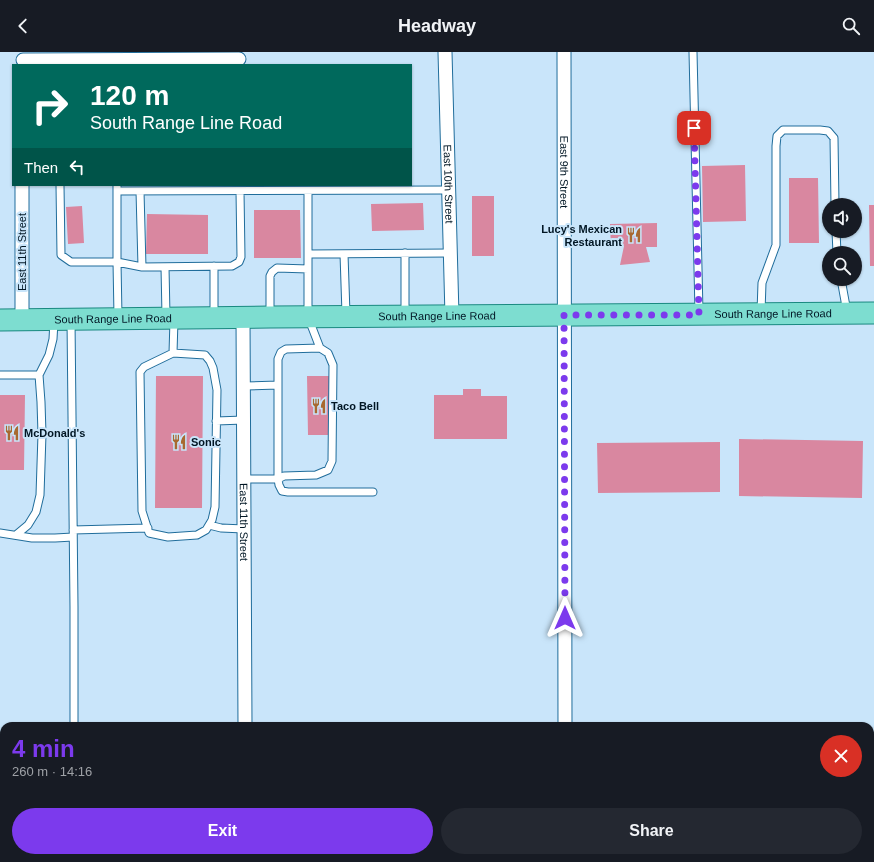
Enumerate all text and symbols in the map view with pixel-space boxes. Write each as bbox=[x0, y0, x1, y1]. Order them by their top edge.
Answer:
icon: back bbox=[12, 15, 34, 37]
icon: search bbox=[840, 15, 862, 37]
text: Headway bbox=[398, 16, 476, 36]
icon: right bbox=[24, 80, 76, 132]
text: 120 m bbox=[90, 80, 169, 111]
pin bbox=[677, 111, 711, 145]
text: South Range Line Road bbox=[90, 113, 282, 133]
icon: arrive bbox=[683, 117, 705, 139]
street label: East 9th Street bbox=[558, 136, 570, 208]
street label: East 10th Street bbox=[441, 144, 456, 224]
icon: left bbox=[66, 156, 88, 178]
text: Then bbox=[24, 159, 58, 176]
map controls bbox=[822, 198, 862, 286]
button: sound bbox=[822, 198, 862, 238]
street label: East 11th Street bbox=[16, 213, 28, 291]
place label: Lucy's Mexican Restaurant bbox=[541, 223, 622, 248]
restaurant icon: Lucy's Mexican Restaurant bbox=[625, 226, 643, 244]
button: search bbox=[822, 246, 862, 286]
street label: South Range Line Road bbox=[714, 307, 832, 320]
street label: South Range Line Road bbox=[378, 310, 496, 322]
street label: South Range Line Road bbox=[54, 312, 172, 325]
restaurant icon: Taco Bell bbox=[310, 397, 328, 415]
place label: Taco Bell bbox=[331, 400, 379, 412]
restaurant icon: McDonald's bbox=[3, 424, 21, 442]
place label: McDonald's bbox=[24, 427, 85, 439]
restaurant icon: Sonic bbox=[170, 433, 188, 451]
place label: Sonic bbox=[191, 436, 221, 448]
street label: East 11th Street bbox=[238, 483, 250, 561]
position arrow bbox=[544, 597, 586, 639]
text: 4 min bbox=[12, 735, 75, 762]
button: close bbox=[820, 735, 862, 777]
text: 260 m · 14:16 bbox=[12, 764, 92, 779]
button: Exit bbox=[12, 808, 433, 854]
button: Share bbox=[441, 808, 862, 854]

